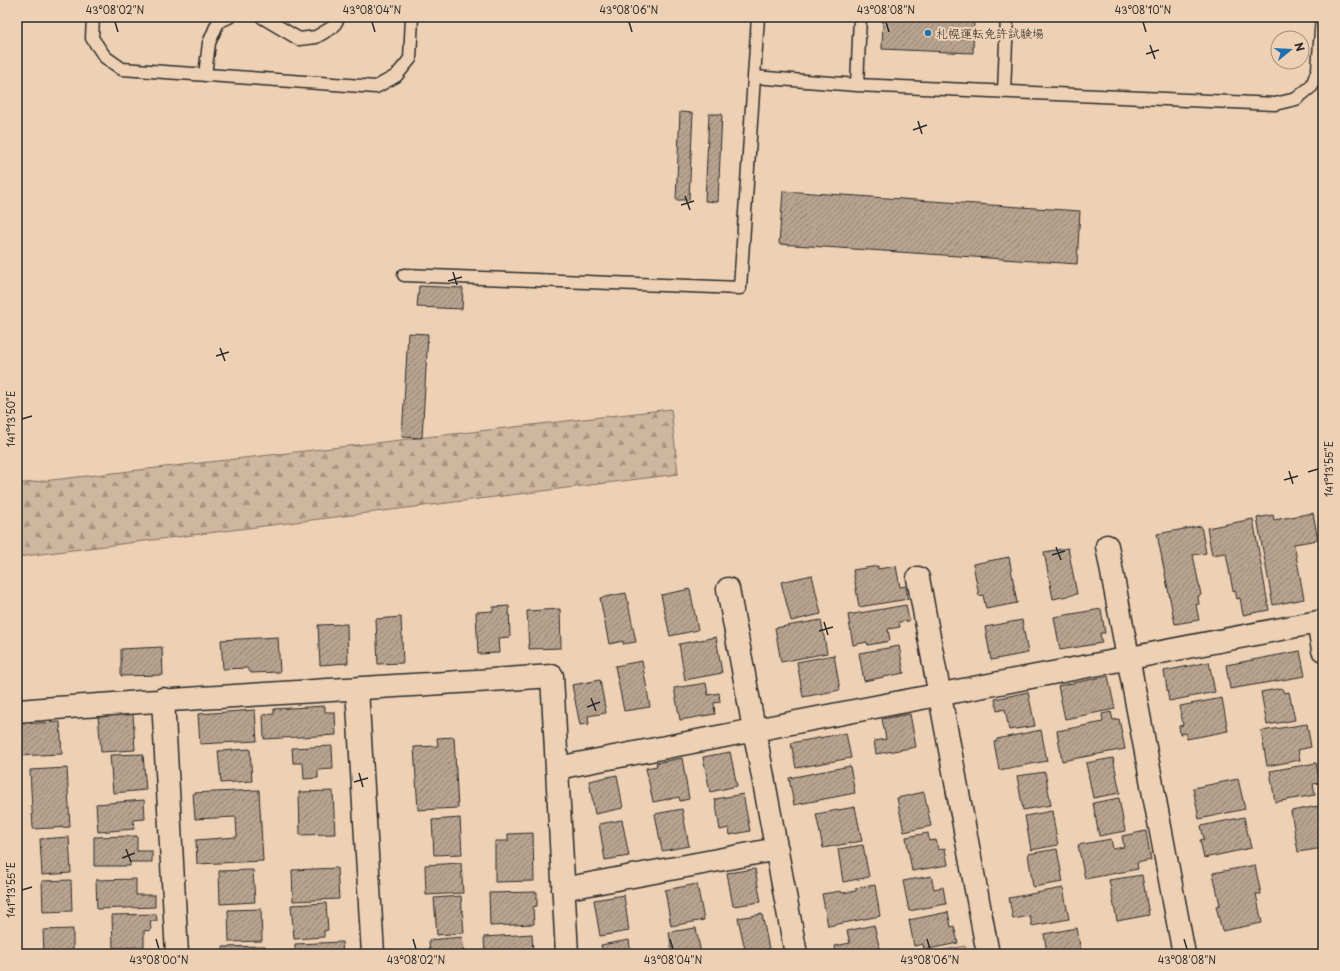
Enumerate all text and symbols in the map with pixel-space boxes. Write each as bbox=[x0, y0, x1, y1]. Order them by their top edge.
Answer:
text: 43°08'02"N bbox=[86, 2, 145, 17]
text: 43°08'04"N bbox=[343, 2, 401, 17]
text: 43°08'06"N bbox=[600, 2, 659, 17]
text: 43°08'08"N bbox=[857, 2, 915, 17]
text: 43°08'10"N bbox=[1115, 2, 1171, 17]
place label: 札幌運転免許試験場 bbox=[936, 24, 1044, 42]
marker: 札幌運転免許試験場 bbox=[923, 28, 933, 38]
north arrow bbox=[1270, 30, 1310, 70]
text: N bbox=[1291, 40, 1310, 54]
text: 141°13'50"E bbox=[3, 391, 18, 447]
text: 141°13'55"E bbox=[1321, 441, 1336, 497]
text: 141°13'55"E bbox=[3, 862, 18, 918]
text: 43°08'00"N bbox=[129, 952, 189, 967]
text: 43°08'02"N bbox=[387, 952, 446, 967]
text: 43°08'04"N bbox=[644, 952, 702, 967]
text: 43°08'06"N bbox=[901, 952, 960, 967]
text: 43°08'08"N bbox=[1158, 952, 1216, 967]

